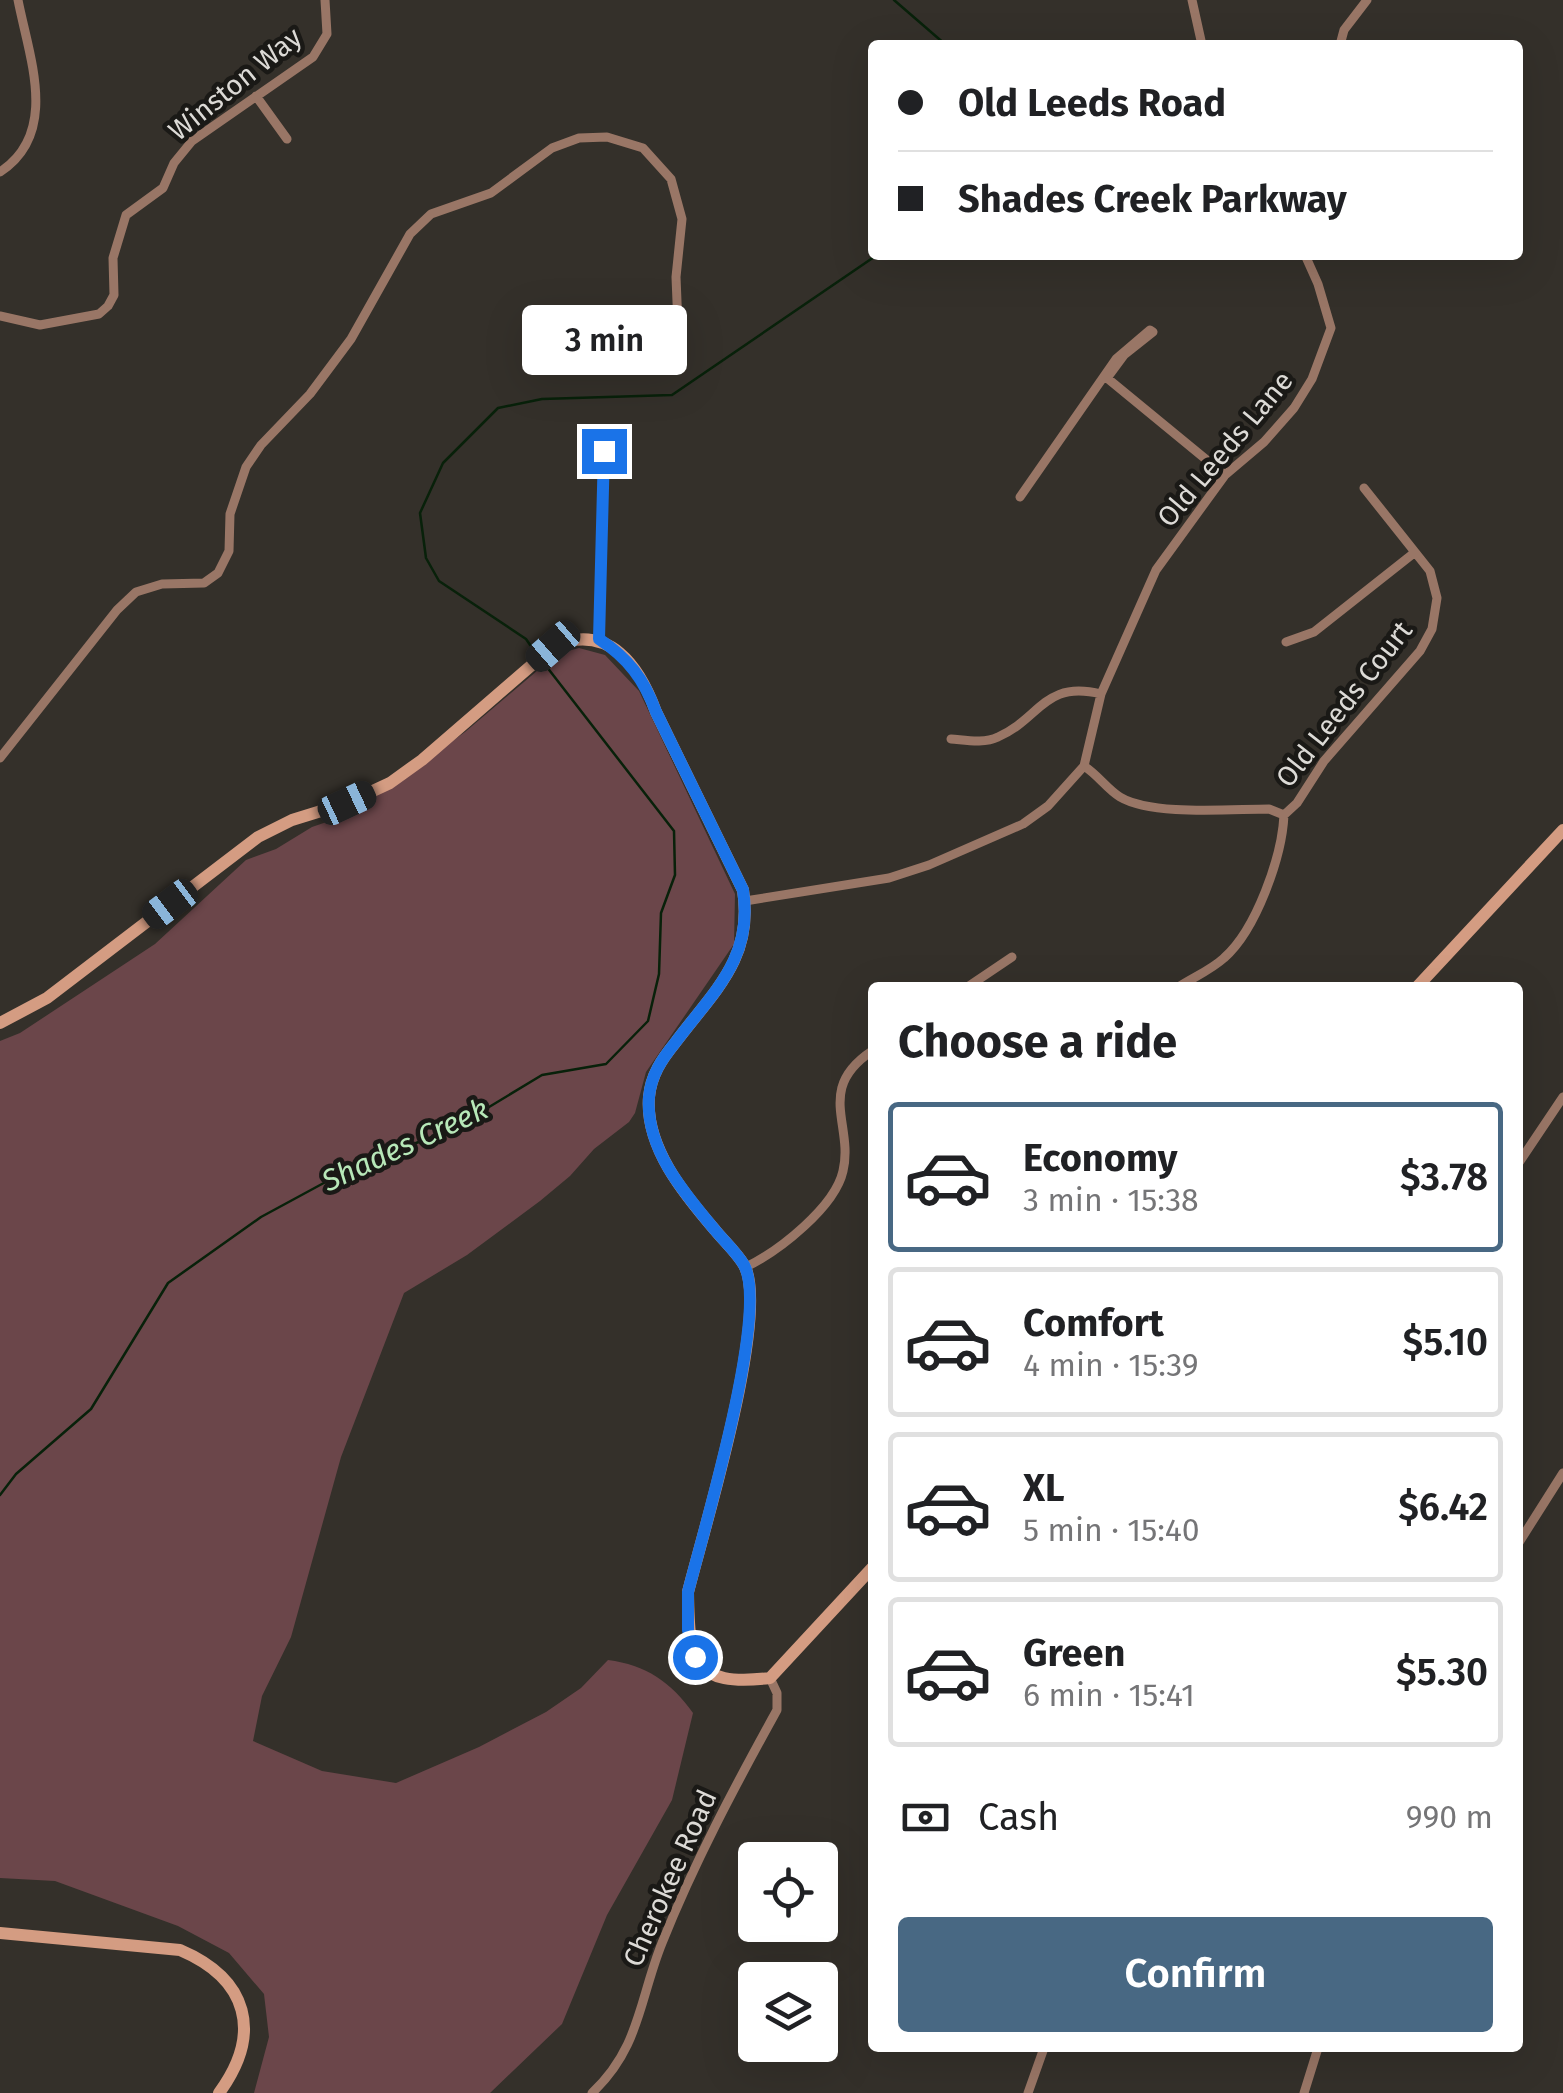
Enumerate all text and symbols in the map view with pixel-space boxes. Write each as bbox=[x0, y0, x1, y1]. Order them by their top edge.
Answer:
street label: Winston Way bbox=[162, 20, 308, 148]
text: Old Leeds Road bbox=[958, 80, 1226, 126]
text: Shades Creek Parkway bbox=[958, 176, 1347, 222]
callout: 3 min bbox=[522, 306, 686, 376]
text: 3 min bbox=[565, 321, 644, 359]
street label: Old Leeds Lane bbox=[1150, 364, 1300, 534]
route end bbox=[582, 429, 627, 474]
street label: Old Leeds Court bbox=[1269, 614, 1420, 793]
car bbox=[521, 615, 585, 677]
car bbox=[313, 777, 381, 829]
car bbox=[137, 874, 203, 934]
text: Choose a ride bbox=[898, 1015, 1177, 1069]
water label: Shades Creek bbox=[315, 1091, 494, 1200]
icon: car bbox=[903, 1132, 993, 1222]
text: Economy bbox=[1023, 1135, 1178, 1181]
text: $3.78 bbox=[1400, 1154, 1488, 1200]
text: 3 min · 15:38 bbox=[1023, 1181, 1199, 1219]
icon: car bbox=[903, 1297, 993, 1387]
text: Comfort bbox=[1023, 1300, 1164, 1346]
text: $5.10 bbox=[1403, 1319, 1488, 1365]
text: 4 min · 15:39 bbox=[1023, 1346, 1199, 1384]
icon: car bbox=[903, 1462, 993, 1552]
text: XL bbox=[1023, 1465, 1065, 1511]
text: $6.42 bbox=[1398, 1484, 1488, 1530]
text: 5 min · 15:40 bbox=[1023, 1511, 1200, 1549]
icon: car bbox=[903, 1627, 993, 1717]
text: Green bbox=[1023, 1630, 1126, 1676]
route start bbox=[673, 1635, 718, 1680]
text: $5.30 bbox=[1396, 1649, 1488, 1695]
text: 6 min · 15:41 bbox=[1023, 1676, 1195, 1714]
street label: Cherokee Road bbox=[616, 1785, 724, 1971]
icon: cash bbox=[898, 1790, 953, 1845]
text: Cash bbox=[978, 1794, 1059, 1840]
text: 990 m bbox=[1406, 1798, 1493, 1836]
map controls bbox=[738, 1842, 838, 2062]
button: locate bbox=[738, 1842, 838, 1942]
button: Confirm bbox=[898, 1917, 1493, 2032]
button: layers bbox=[738, 1962, 838, 2062]

